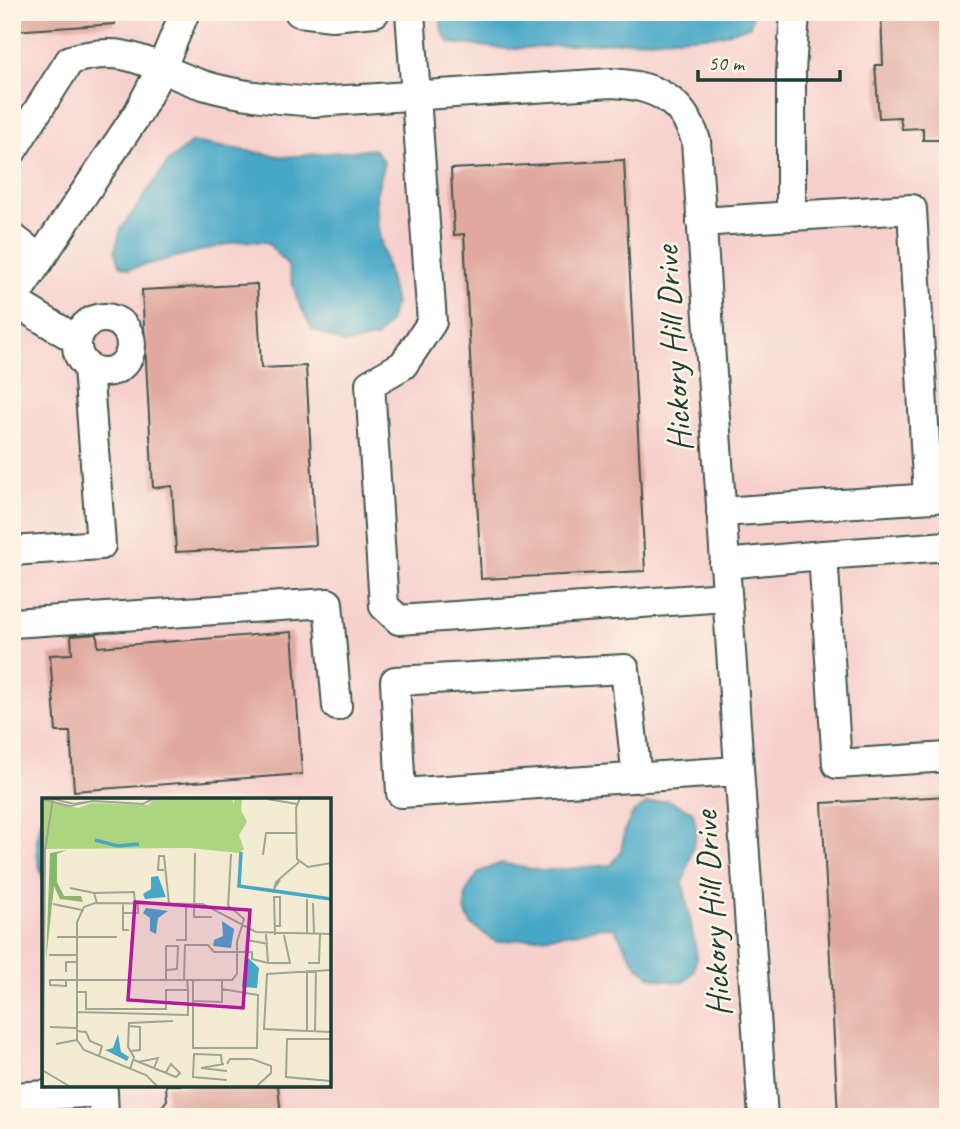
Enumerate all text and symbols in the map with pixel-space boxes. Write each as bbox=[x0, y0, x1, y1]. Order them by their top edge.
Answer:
scale bar bbox=[698, 38, 839, 82]
text: 50 m bbox=[708, 50, 746, 76]
street label: Hickory Hill Drive bbox=[643, 242, 703, 453]
inset map bbox=[42, 798, 331, 1087]
street label: Hickory Hill Drive bbox=[682, 807, 742, 1018]

